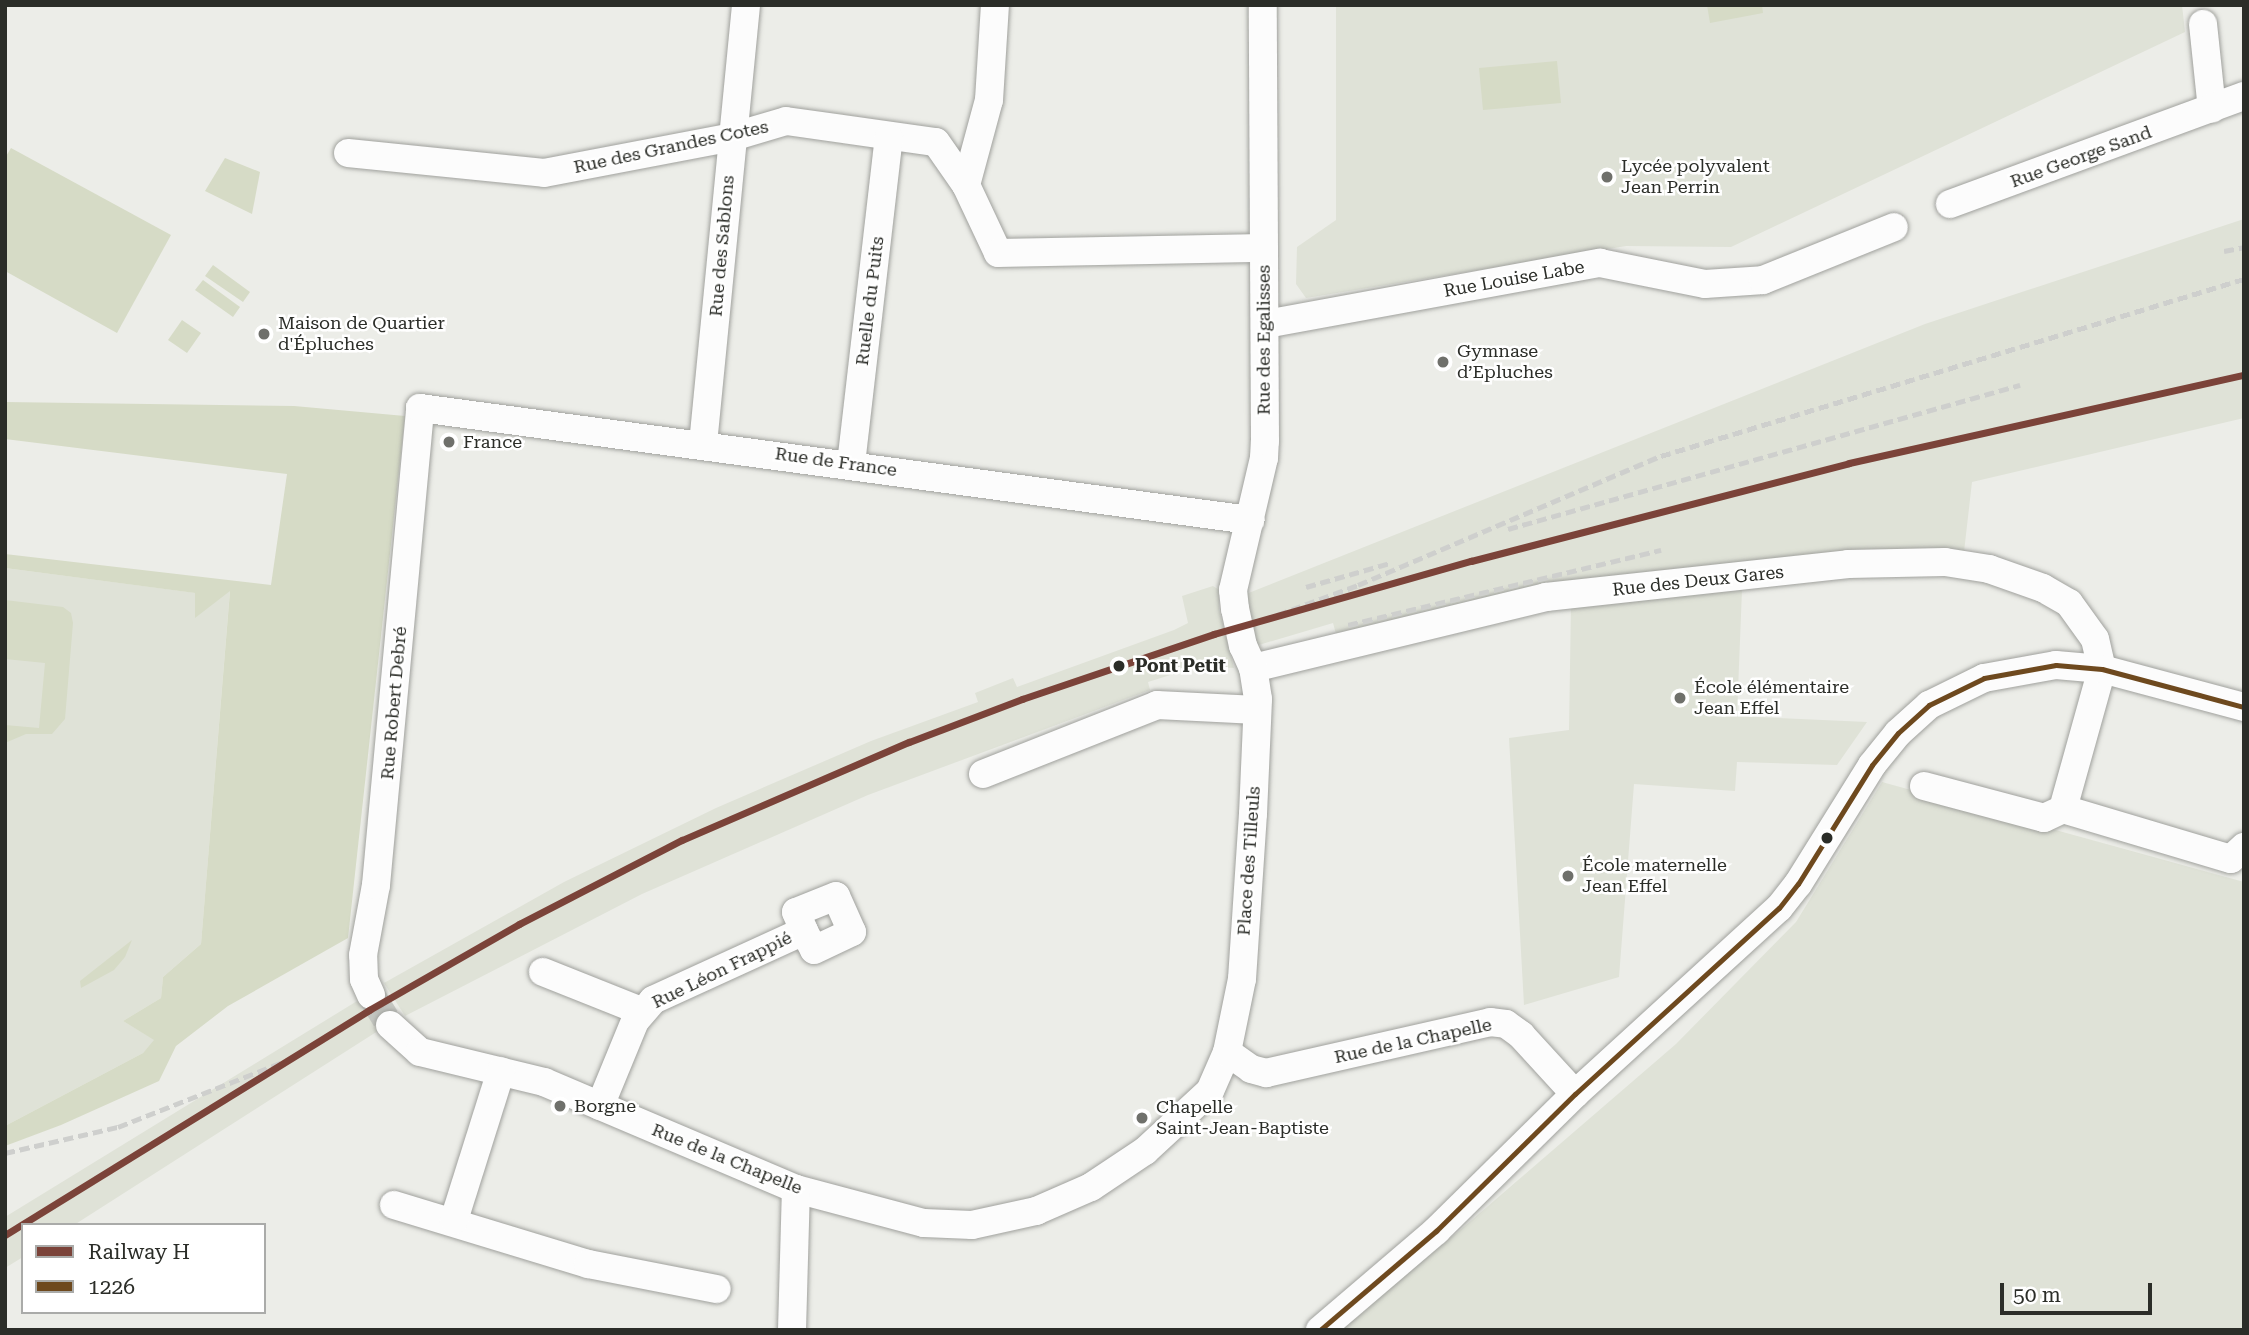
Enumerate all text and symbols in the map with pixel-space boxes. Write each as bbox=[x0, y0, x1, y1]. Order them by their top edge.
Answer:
street label: Rue des Grandes Cotes bbox=[572, 116, 770, 178]
street label: Rue George Sand bbox=[2007, 121, 2155, 193]
place label: Lycée polyvalent Jean Perrin bbox=[1621, 156, 1770, 198]
marker: Lycée polyvalent Jean Perrin bbox=[1599, 169, 1615, 185]
street label: Rue des Sablons bbox=[705, 174, 739, 318]
street label: Ruelle du Puits bbox=[851, 235, 889, 367]
street label: Rue Louise Labe bbox=[1442, 256, 1586, 302]
street label: Rue des Egalisses bbox=[1253, 265, 1275, 415]
place label: Maison de Quartier d'Épluches bbox=[278, 313, 445, 356]
marker: Maison de Quartier d'Épluches bbox=[256, 326, 272, 342]
place label: Gymnase d’Epluches bbox=[1457, 341, 1553, 384]
marker: Gymnase d’Epluches bbox=[1435, 354, 1451, 370]
place label: France bbox=[463, 431, 522, 453]
marker: France bbox=[441, 434, 457, 450]
street label: Rue de France bbox=[774, 443, 898, 481]
street label: Rue des Deux Gares bbox=[1611, 561, 1785, 601]
street label: Rue Robert Debré bbox=[377, 625, 411, 781]
place label: Pont Petit bbox=[1135, 655, 1226, 677]
marker: Pont Petit bbox=[1109, 656, 1129, 676]
place label: École élémentaire Jean Effel bbox=[1694, 677, 1849, 720]
marker: École élémentaire Jean Effel bbox=[1672, 690, 1688, 706]
street label: Place des Tilleuls bbox=[1233, 786, 1265, 936]
unlabelled marker bbox=[1820, 831, 1834, 845]
place label: École maternelle Jean Effel bbox=[1582, 855, 1727, 898]
marker: École maternelle Jean Effel bbox=[1560, 868, 1576, 884]
street label: Rue Léon Frappié bbox=[649, 927, 795, 1013]
street label: Rue de la Chapelle bbox=[1332, 1014, 1494, 1068]
place label: Borgne bbox=[574, 1095, 636, 1117]
place label: Chapelle Saint-Jean-Baptiste bbox=[1156, 1097, 1329, 1140]
marker: Borgne bbox=[552, 1098, 568, 1114]
marker: Chapelle Saint-Jean-Baptiste bbox=[1134, 1110, 1150, 1126]
street label: Rue de la Chapelle bbox=[649, 1119, 805, 1199]
legend bbox=[21, 1223, 266, 1314]
text: Railway H bbox=[88, 1240, 190, 1264]
scale bar bbox=[2004, 1268, 2156, 1312]
text: 1226 bbox=[88, 1275, 135, 1299]
text: 50 m bbox=[2013, 1283, 2061, 1307]

